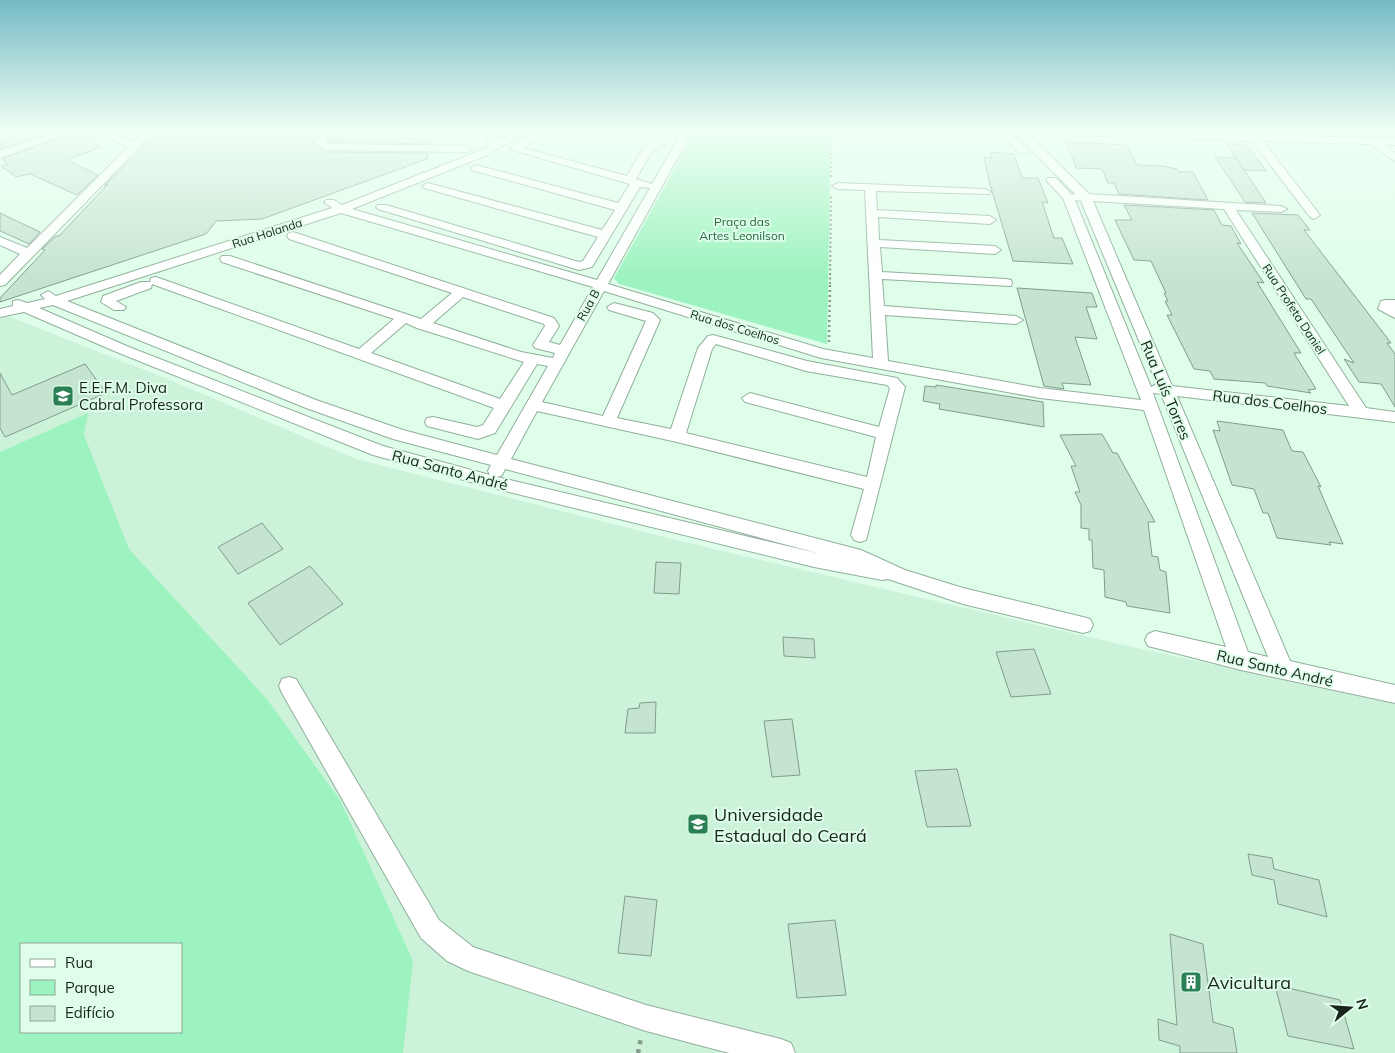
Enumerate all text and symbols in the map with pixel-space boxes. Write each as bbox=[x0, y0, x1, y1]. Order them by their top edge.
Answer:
park label: Praça das Artes Leonilson bbox=[699, 214, 785, 243]
street label: Rua Holanda bbox=[230, 215, 304, 251]
street label: Rua Profeta Daniel bbox=[1259, 261, 1329, 357]
street label: Rua B bbox=[573, 287, 603, 323]
street label: Rua dos Coelhos bbox=[689, 306, 781, 348]
street label: Rua Luís Torres bbox=[1136, 337, 1196, 443]
place label: E.E.F.M. Diva Cabral Professora bbox=[79, 378, 203, 414]
school or university icon: E.E.F.M. Diva Cabral Professora bbox=[51, 384, 75, 408]
street label: Rua dos Coelhos bbox=[1211, 386, 1329, 418]
street label: Rua Santo André bbox=[390, 445, 510, 495]
street label: Rua Santo André bbox=[1215, 645, 1335, 691]
place label: Universidade Estadual do Ceará bbox=[714, 803, 867, 847]
school or university icon: Universidade Estadual do Ceará bbox=[686, 812, 710, 836]
legend bbox=[20, 943, 182, 1033]
text: Rua bbox=[65, 953, 93, 972]
building icon: Avicultura bbox=[1179, 970, 1203, 994]
place label: Avicultura bbox=[1207, 971, 1291, 994]
text: Parque bbox=[65, 978, 115, 997]
north arrow bbox=[1325, 983, 1375, 1033]
text: N bbox=[1352, 997, 1373, 1012]
text: Edifício bbox=[65, 1003, 115, 1022]

